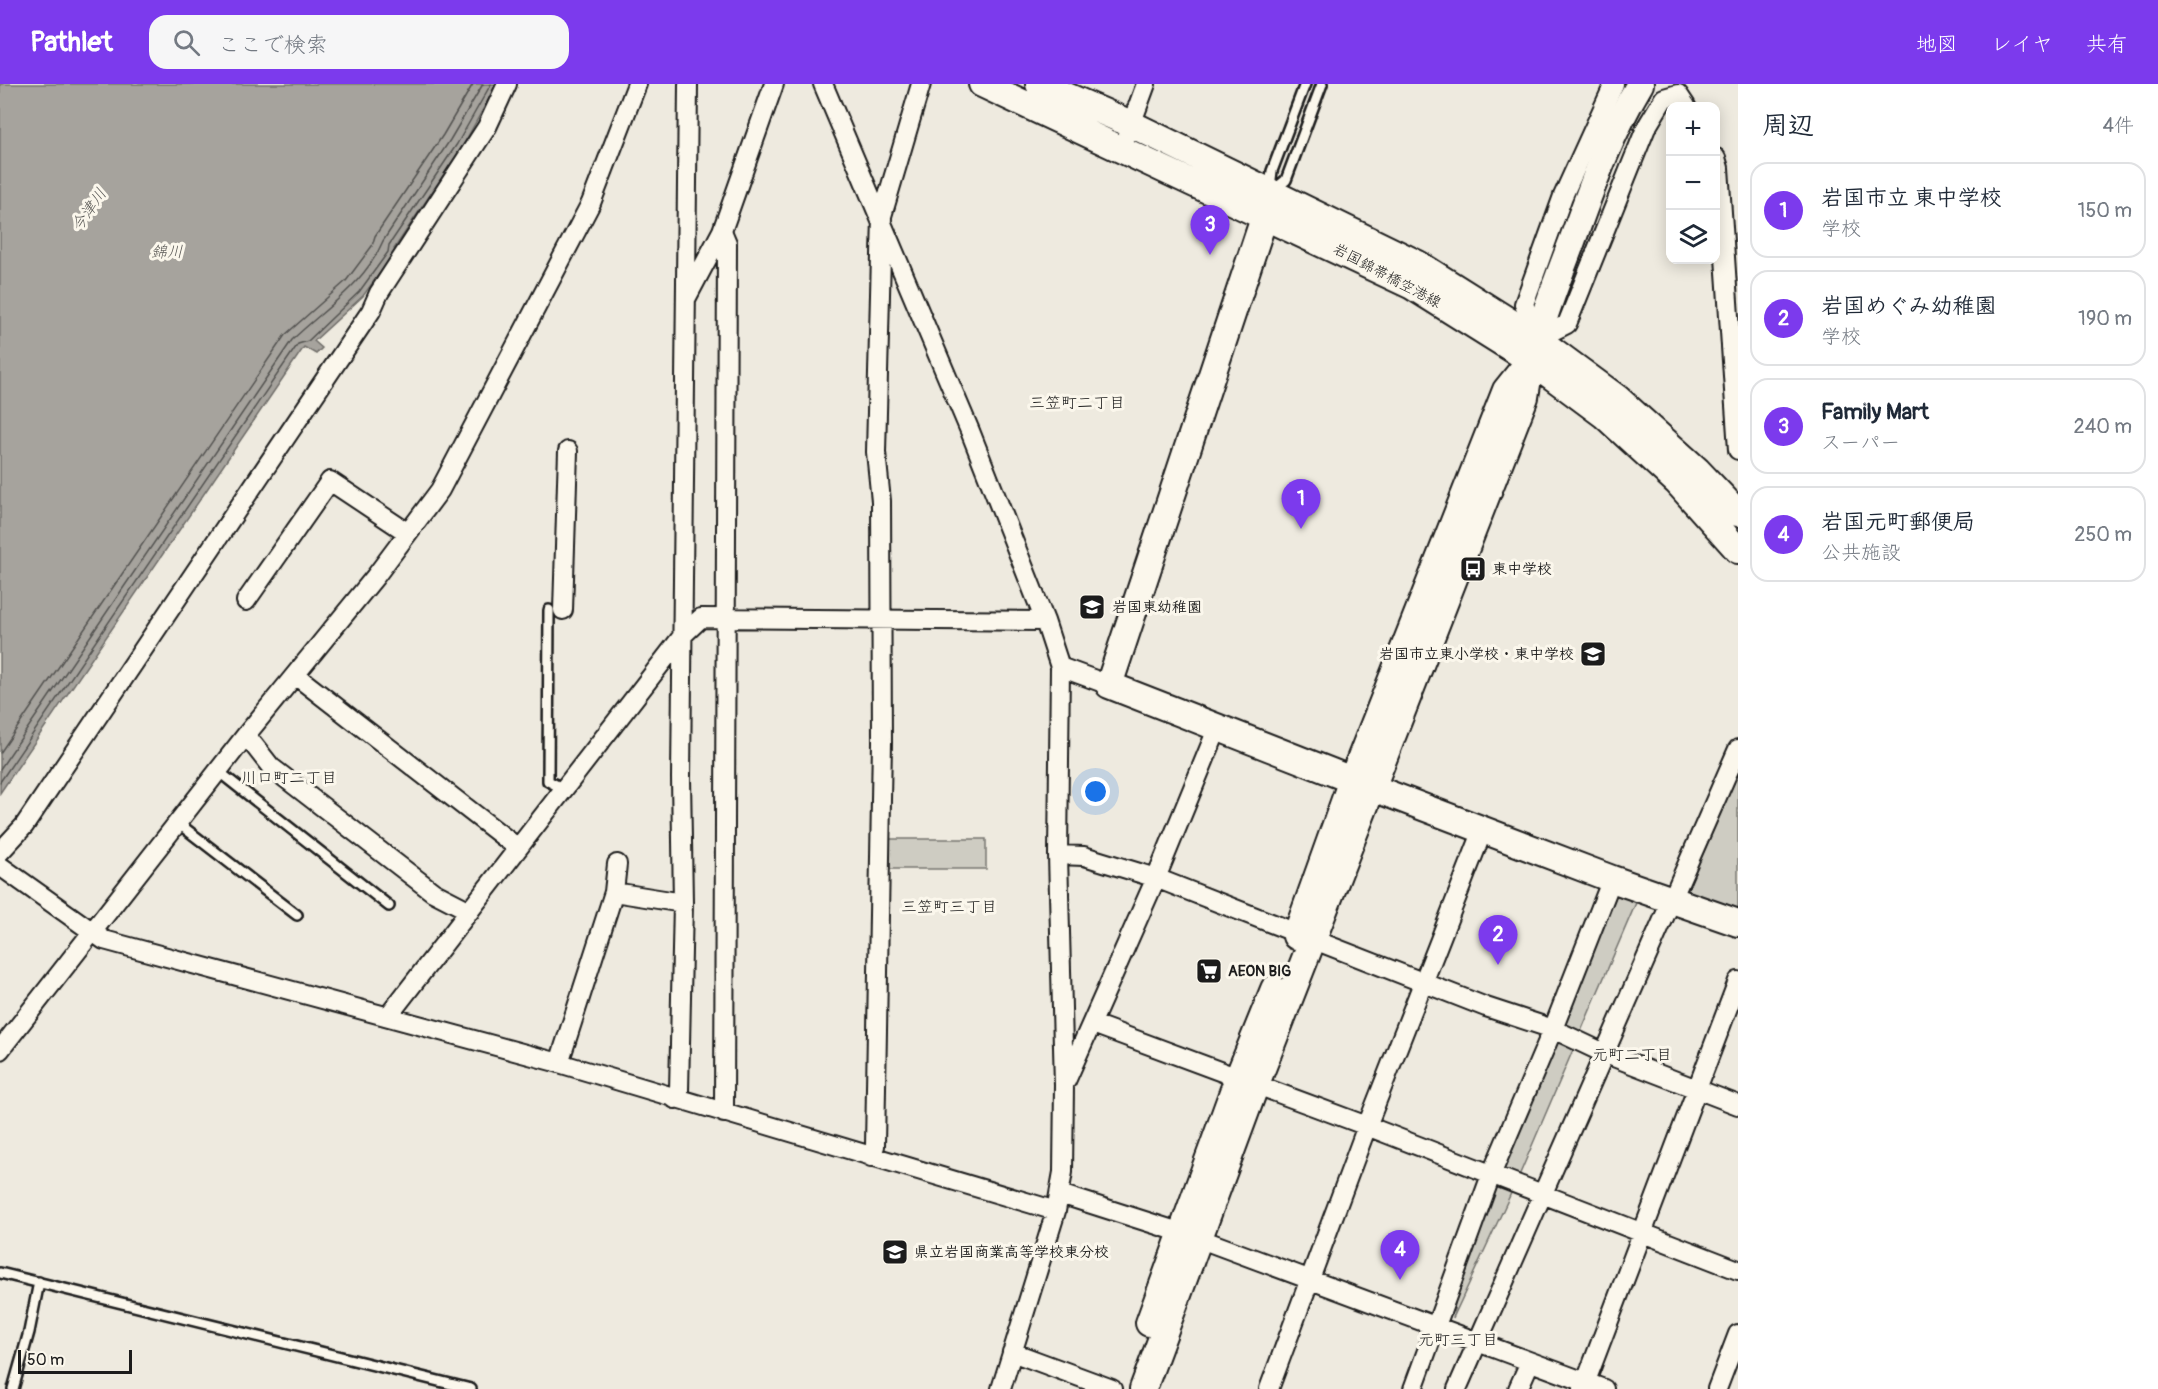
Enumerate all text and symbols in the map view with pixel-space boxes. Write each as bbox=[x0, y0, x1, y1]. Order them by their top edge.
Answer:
search box bbox=[149, 15, 569, 69]
text: Pathlet bbox=[30, 25, 113, 60]
icon: search bbox=[170, 26, 203, 59]
text: ここで検索 bbox=[218, 31, 328, 59]
text: 地図 bbox=[1916, 31, 1958, 58]
text: レイヤ bbox=[1991, 31, 2053, 58]
text: 共有 bbox=[2086, 31, 2128, 58]
map controls bbox=[1666, 102, 1720, 264]
button: + bbox=[1666, 102, 1720, 156]
text: 周辺 bbox=[1762, 110, 1814, 142]
text: 4件 bbox=[2102, 113, 2134, 138]
button: − bbox=[1666, 156, 1720, 210]
text: 岩国市立 東中学校 bbox=[1821, 184, 2002, 212]
water label: 今津川 bbox=[67, 185, 111, 235]
text: 1 bbox=[1780, 198, 1787, 223]
text: 150 m bbox=[2078, 198, 2132, 223]
pin: 3 bbox=[1190, 206, 1230, 255]
button: layers bbox=[1666, 210, 1720, 264]
text: 学校 bbox=[1821, 216, 1861, 241]
street label: 岩国錦帯橋空港線 bbox=[1330, 239, 1444, 313]
water label: 錦川 bbox=[151, 242, 183, 262]
text: 岩国めぐみ幼稚園 bbox=[1821, 292, 1997, 320]
text: 2 bbox=[1778, 306, 1789, 331]
text: 190 m bbox=[2078, 306, 2132, 331]
text: 学校 bbox=[1821, 324, 1861, 349]
district label: 三笠町二丁目 bbox=[1029, 393, 1125, 413]
text: Family Mart bbox=[1821, 398, 1929, 426]
text: 3 bbox=[1778, 414, 1789, 439]
text: 240 m bbox=[2073, 414, 2132, 439]
text: スーパー bbox=[1821, 430, 1900, 455]
pin: 1 bbox=[1282, 480, 1320, 529]
text: 岩国元町郵便局 bbox=[1821, 508, 1975, 536]
text: 4 bbox=[1778, 522, 1789, 547]
text: 250 m bbox=[2074, 522, 2132, 547]
text: 公共施設 bbox=[1821, 540, 1901, 565]
bus stop icon: 東中学校 bbox=[1458, 554, 1488, 584]
place label: 東中学校 bbox=[1492, 560, 1552, 579]
school or university icon: 岩国東幼稚園 bbox=[1077, 592, 1107, 622]
place label: 岩国東幼稚園 bbox=[1112, 598, 1202, 617]
school or university icon: 岩国市立東小学校・東中学校 bbox=[1578, 639, 1608, 669]
place label: 岩国市立東小学校・東中学校 bbox=[1379, 645, 1574, 664]
district label: 川口町二丁目 bbox=[241, 768, 337, 788]
your location bbox=[1081, 777, 1110, 806]
district label: 三笠町三丁目 bbox=[901, 897, 997, 917]
pin: 2 bbox=[1478, 916, 1518, 965]
supermarket icon: AEON BIG bbox=[1194, 956, 1224, 986]
place label: AEON BIG bbox=[1228, 962, 1291, 981]
district label: 元町二丁目 bbox=[1592, 1045, 1672, 1065]
pin: 4 bbox=[1380, 1230, 1420, 1280]
school or university icon: 県立岩国商業高等学校東分校 bbox=[880, 1237, 910, 1267]
place label: 県立岩国商業高等学校東分校 bbox=[914, 1243, 1109, 1262]
district label: 元町三丁目 bbox=[1418, 1330, 1498, 1350]
scale bar bbox=[18, 1347, 132, 1374]
text: 50 m bbox=[27, 1350, 64, 1370]

